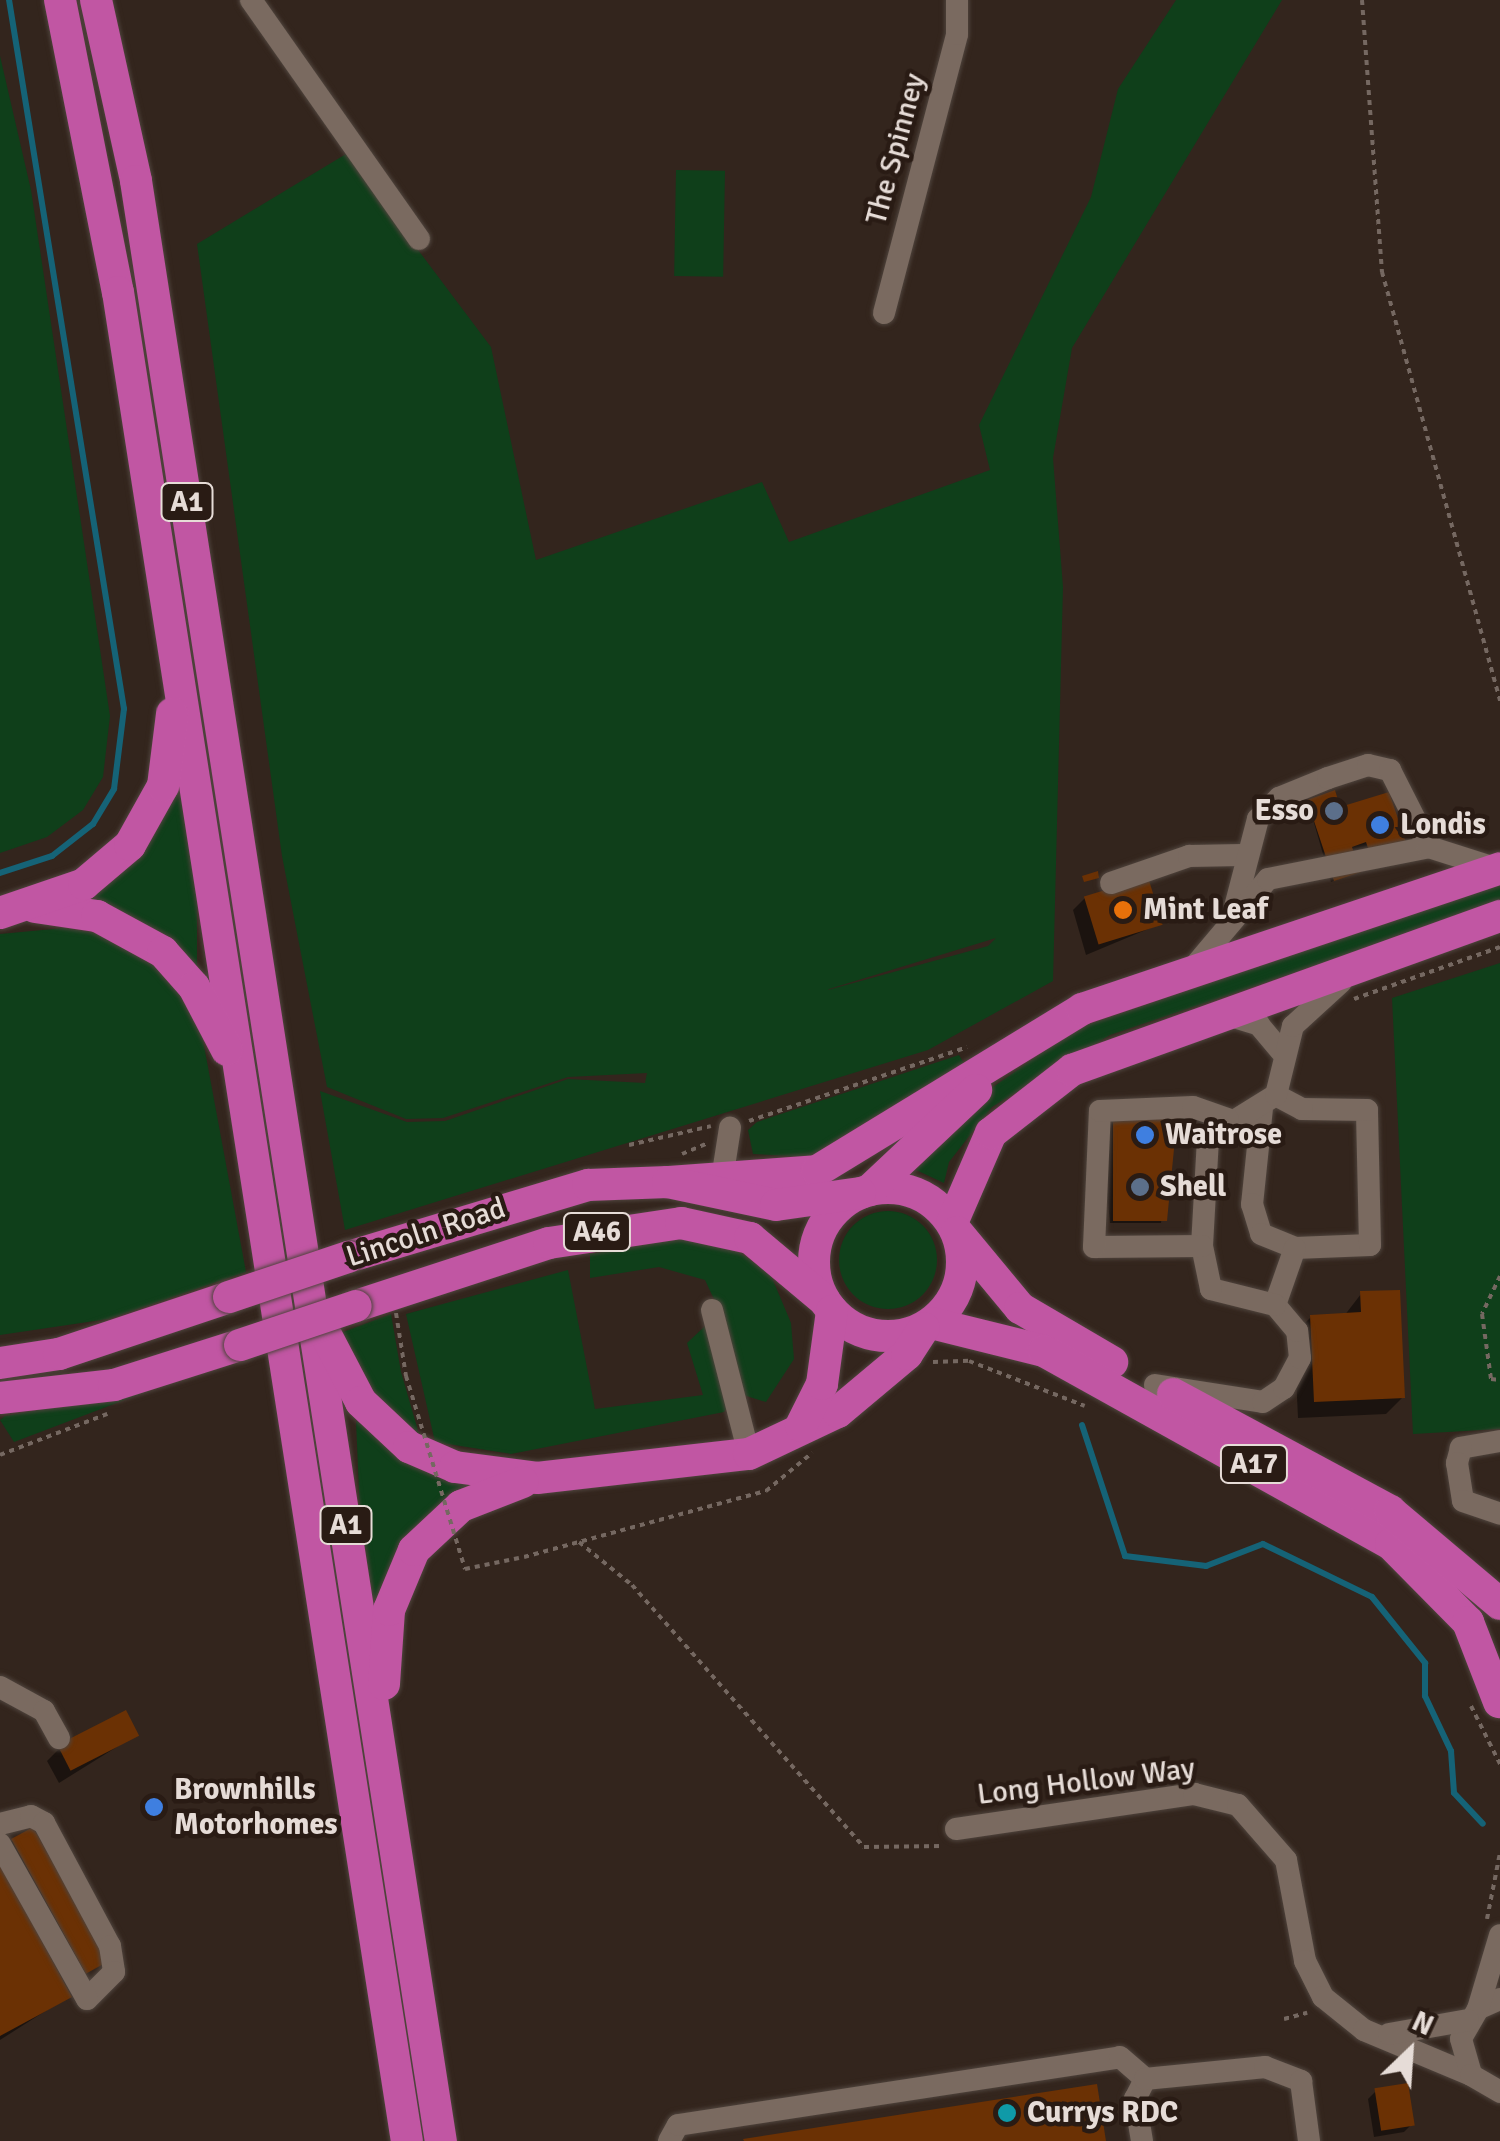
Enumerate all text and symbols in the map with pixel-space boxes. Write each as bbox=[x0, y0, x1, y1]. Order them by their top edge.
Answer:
street label: The Spinney bbox=[859, 70, 933, 228]
road number: A1 bbox=[160, 479, 214, 525]
place label: Esso bbox=[1255, 793, 1314, 829]
marker: Esso bbox=[1323, 800, 1345, 822]
place label: Londis bbox=[1400, 807, 1486, 843]
marker: Londis bbox=[1369, 814, 1391, 836]
place label: Mint Leaf bbox=[1143, 892, 1268, 928]
marker: Mint Leaf bbox=[1112, 899, 1134, 921]
place label: Waitrose bbox=[1165, 1117, 1282, 1153]
marker: Waitrose bbox=[1134, 1124, 1156, 1146]
place label: Shell bbox=[1160, 1169, 1226, 1205]
marker: Shell bbox=[1129, 1176, 1151, 1198]
street label: Lincoln Road bbox=[342, 1190, 510, 1276]
road number: A46 bbox=[562, 1209, 632, 1255]
road number: A17 bbox=[1219, 1441, 1289, 1487]
road number: A1 bbox=[318, 1502, 374, 1548]
street label: Long Hollow Way bbox=[975, 1751, 1197, 1813]
place label: Brownhills Motorhomes bbox=[174, 1772, 338, 1842]
marker: Brownhills Motorhomes bbox=[143, 1796, 165, 1818]
north arrow bbox=[1360, 2001, 1460, 2101]
text: N bbox=[1407, 2004, 1439, 2043]
place label: Currys RDC bbox=[1027, 2095, 1178, 2131]
marker: Currys RDC bbox=[996, 2102, 1018, 2124]

